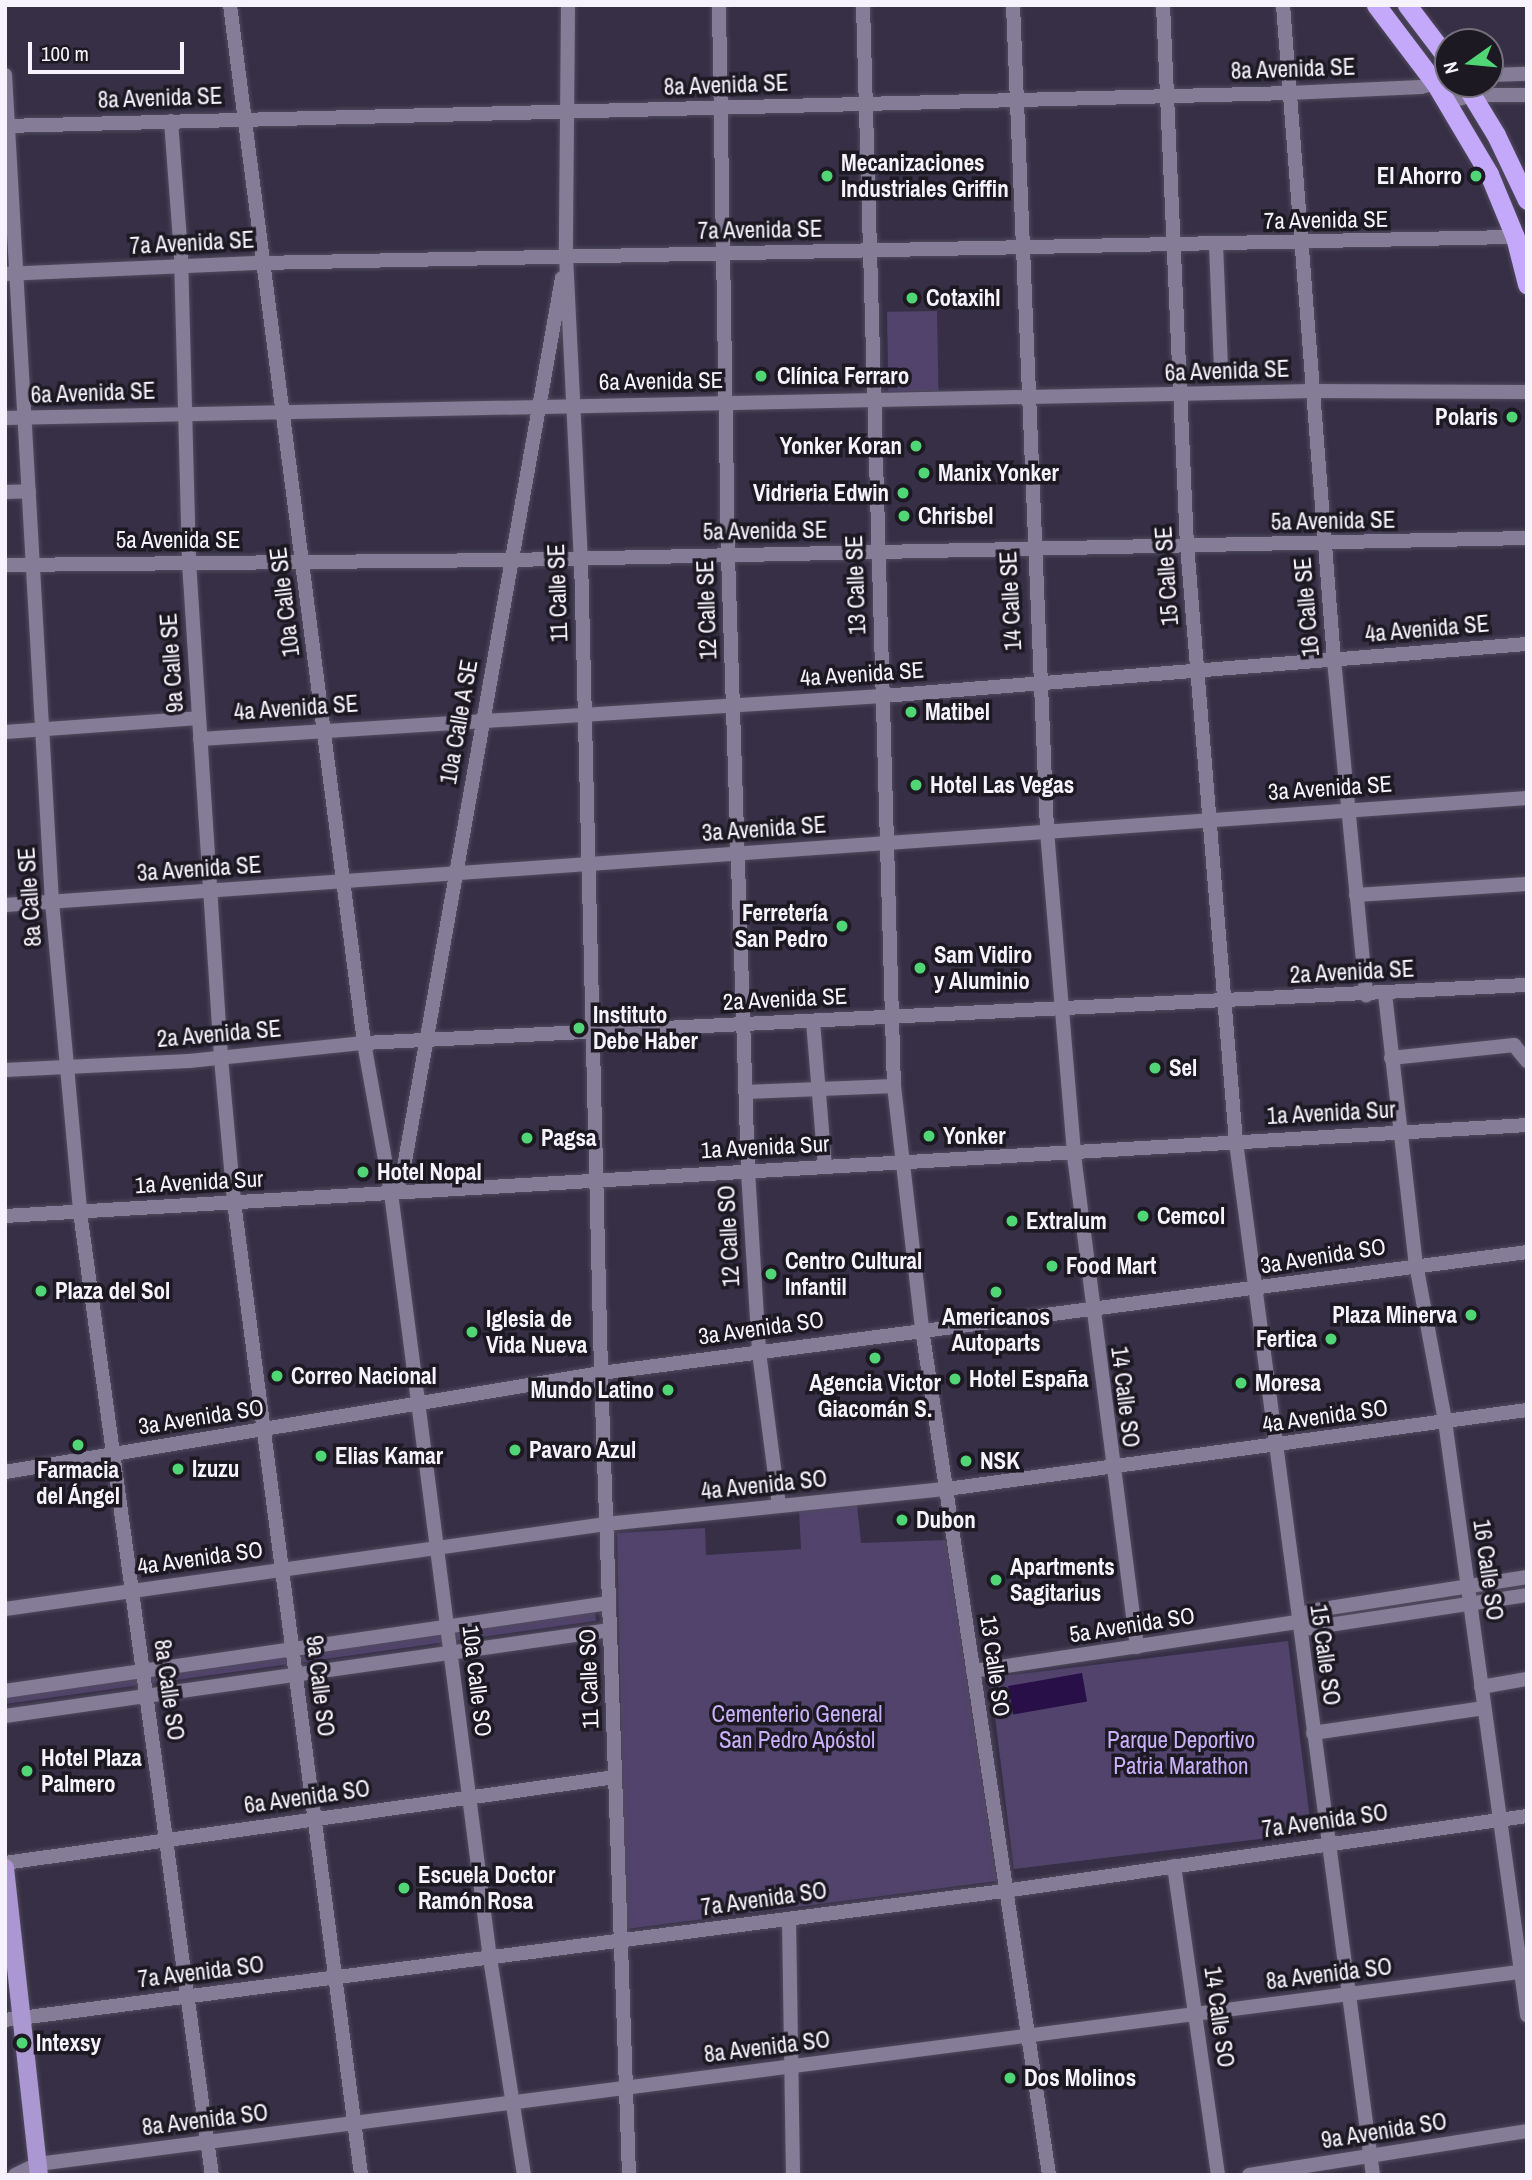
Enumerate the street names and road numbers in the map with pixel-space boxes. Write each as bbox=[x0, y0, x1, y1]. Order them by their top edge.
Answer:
street label: 8a Avenida SE bbox=[1230, 53, 1356, 85]
street label: 8a Avenida SE bbox=[663, 69, 789, 101]
street label: 8a Avenida SE bbox=[97, 82, 223, 114]
street label: 7a Avenida SE bbox=[1263, 205, 1389, 235]
street label: 7a Avenida SE bbox=[697, 215, 823, 245]
street label: 7a Avenida SE bbox=[129, 226, 255, 260]
street label: 6a Avenida SE bbox=[1164, 355, 1290, 387]
street label: 6a Avenida SE bbox=[598, 366, 724, 396]
street label: 6a Avenida SE bbox=[30, 377, 156, 409]
street label: 5a Avenida SE bbox=[1270, 506, 1396, 536]
street label: 5a Avenida SE bbox=[702, 516, 828, 546]
street label: 15 Calle SE bbox=[1150, 525, 1184, 627]
street label: 5a Avenida SE bbox=[115, 526, 241, 554]
street label: 13 Calle SE bbox=[840, 535, 872, 635]
street label: 11 Calle SE bbox=[542, 543, 574, 643]
street label: 10a Calle SE bbox=[265, 546, 305, 658]
street label: 14 Calle SE bbox=[995, 551, 1027, 651]
street label: 16 Calle SE bbox=[1289, 556, 1325, 658]
street label: 12 Calle SE bbox=[691, 560, 723, 660]
street label: 4a Avenida SE bbox=[1363, 610, 1491, 648]
street label: 9a Calle SE bbox=[155, 612, 189, 714]
street label: 4a Avenida SE bbox=[798, 656, 926, 692]
street label: 10a Calle A SE bbox=[434, 657, 484, 787]
street label: 4a Avenida SE bbox=[232, 690, 360, 726]
street label: 3a Avenida SE bbox=[1266, 770, 1394, 806]
street label: 3a Avenida SE bbox=[700, 811, 828, 847]
street label: 8a Calle SE bbox=[13, 846, 47, 948]
street label: 3a Avenida SE bbox=[135, 851, 263, 887]
street label: 2a Avenida SE bbox=[1289, 955, 1415, 989]
street label: 2a Avenida SE bbox=[722, 982, 848, 1016]
street label: 2a Avenida SE bbox=[155, 1015, 283, 1053]
street label: 1a Avenida Sur bbox=[1266, 1096, 1396, 1130]
street label: 1a Avenida Sur bbox=[700, 1130, 830, 1164]
street label: 1a Avenida Sur bbox=[134, 1165, 264, 1199]
street label: 12 Calle SO bbox=[713, 1185, 745, 1287]
street label: 3a Avenida SO bbox=[1258, 1232, 1388, 1280]
street label: 3a Avenida SO bbox=[696, 1305, 826, 1351]
street label: 14 Calle SO bbox=[1105, 1345, 1145, 1449]
street label: 3a Avenida SO bbox=[136, 1393, 266, 1441]
street label: 4a Avenida SO bbox=[1260, 1393, 1390, 1439]
street label: 4a Avenida SO bbox=[699, 1465, 829, 1505]
street label: 16 Calle SO bbox=[1467, 1518, 1509, 1622]
street label: 4a Avenida SO bbox=[135, 1535, 265, 1581]
street label: 5a Avenida SO bbox=[1067, 1601, 1197, 1649]
street label: 15 Calle SO bbox=[1304, 1603, 1346, 1707]
street label: 13 Calle SO bbox=[974, 1614, 1016, 1718]
street label: 10a Calle SO bbox=[456, 1624, 498, 1738]
street label: 11 Calle SO bbox=[573, 1628, 605, 1730]
street label: 9a Calle SO bbox=[300, 1634, 340, 1738]
street label: 8a Calle SO bbox=[148, 1638, 190, 1742]
street label: 6a Avenida SO bbox=[242, 1774, 372, 1820]
street label: 7a Avenida SO bbox=[1260, 1798, 1390, 1844]
street label: 7a Avenida SO bbox=[699, 1876, 829, 1922]
street label: 7a Avenida SO bbox=[136, 1951, 266, 1993]
street label: 8a Avenida SO bbox=[1264, 1953, 1394, 1995]
street label: 14 Calle SO bbox=[1198, 1965, 1240, 2069]
street label: 8a Avenida SO bbox=[702, 2026, 832, 2068]
street label: 8a Avenida SO bbox=[140, 2099, 270, 2141]
street label: 9a Avenida SO bbox=[1319, 2107, 1449, 2155]

